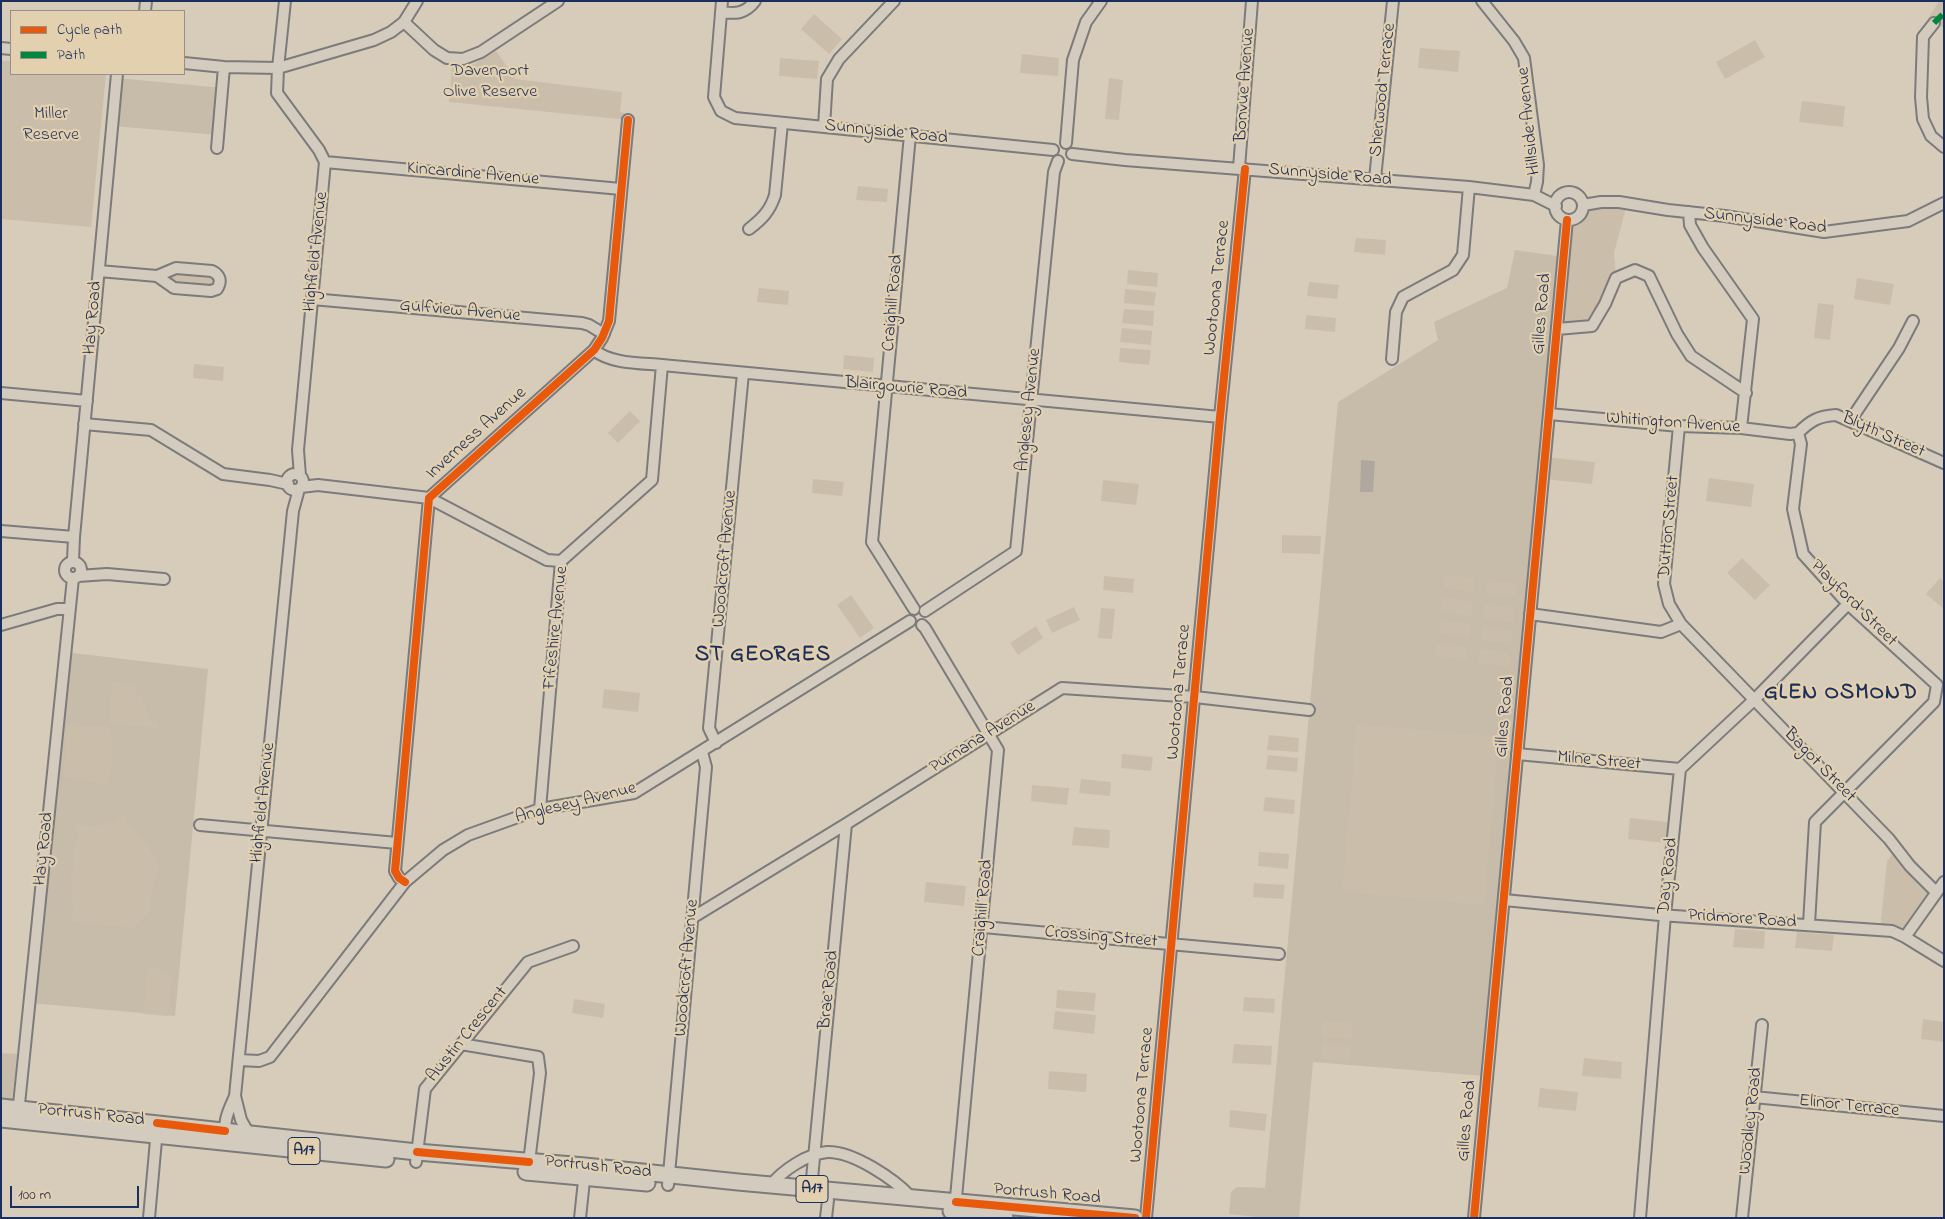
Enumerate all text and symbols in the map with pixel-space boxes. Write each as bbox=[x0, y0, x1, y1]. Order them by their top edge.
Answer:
legend bbox=[10, 10, 185, 75]
text: Cycle path bbox=[57, 19, 122, 41]
street label: Sherwood Terrace bbox=[1366, 22, 1402, 158]
street label: Bonvue Avenue bbox=[1231, 27, 1261, 143]
text: Path bbox=[57, 44, 85, 66]
park label: Davenport Olive Reserve bbox=[443, 61, 537, 104]
street label: Hillside Avenue bbox=[1514, 66, 1546, 176]
park label: Miller Reserve bbox=[23, 104, 79, 146]
street label: Sunnyside Road bbox=[823, 116, 949, 150]
street label: Kincardine Avenue bbox=[406, 158, 540, 192]
street label: Sunnyside Road bbox=[1267, 160, 1393, 192]
street label: Highfield Avenue bbox=[300, 191, 334, 313]
street label: Sunnyside Road bbox=[1702, 204, 1828, 240]
street label: Wootoona Terrace bbox=[1200, 219, 1236, 357]
street label: Craighill Road bbox=[879, 254, 909, 352]
street label: Gilles Road bbox=[1529, 272, 1557, 356]
street label: Hay Road bbox=[80, 280, 108, 356]
street label: Gulfview Avenue bbox=[399, 296, 521, 328]
street label: Anglesey Avenue bbox=[1013, 347, 1047, 473]
street label: Blairgowrie Road bbox=[844, 373, 968, 405]
street label: Inverness Avenue bbox=[422, 383, 532, 485]
street label: Blyth Street bbox=[1838, 408, 1928, 464]
street label: Whitington Avenue bbox=[1605, 409, 1741, 439]
street label: Dutton Street bbox=[1655, 474, 1685, 580]
street label: Woodcroft Avenue bbox=[709, 489, 743, 629]
street label: Playford Street bbox=[1805, 556, 1901, 652]
street label: Fifeshire Avenue bbox=[540, 565, 574, 691]
street label: Wootoona Terrace bbox=[1163, 623, 1197, 761]
district label: ST GEORGES bbox=[694, 643, 832, 669]
street label: Gilles Road bbox=[1492, 675, 1520, 759]
district label: GLEN OSMOND bbox=[1763, 681, 1919, 707]
street label: Purnana Avenue bbox=[926, 697, 1040, 779]
street label: Bagot Street bbox=[1778, 724, 1860, 808]
street label: Highfield Avenue bbox=[247, 742, 281, 864]
street label: Milne Street bbox=[1556, 748, 1642, 776]
street label: Anglesey Avenue bbox=[513, 779, 639, 829]
street label: Hay Road bbox=[30, 811, 60, 887]
street label: Day Road bbox=[1654, 837, 1684, 915]
street label: Craighill Road bbox=[969, 859, 999, 957]
street label: Woodcroft Avenue bbox=[671, 898, 705, 1038]
street label: Pridmore Road bbox=[1687, 905, 1797, 935]
street label: Crossing Street bbox=[1044, 922, 1158, 954]
street label: Brae Road bbox=[815, 950, 845, 1030]
street label: Austin Crescent bbox=[423, 983, 513, 1087]
street label: Wootoona Terrace bbox=[1126, 1026, 1160, 1164]
street label: Woodley Road bbox=[1736, 1066, 1768, 1176]
street label: Gilles Road bbox=[1454, 1079, 1482, 1163]
street label: Elinor Terrace bbox=[1798, 1091, 1900, 1123]
street label: Portrush Road bbox=[36, 1100, 146, 1132]
road number: A17 bbox=[288, 1138, 320, 1164]
street label: Portrush Road bbox=[543, 1152, 653, 1184]
scale bar bbox=[12, 1176, 141, 1208]
road number: A17 bbox=[796, 1176, 828, 1202]
street label: Portrush Road bbox=[993, 1180, 1101, 1210]
text: 100 m bbox=[18, 1184, 51, 1206]

